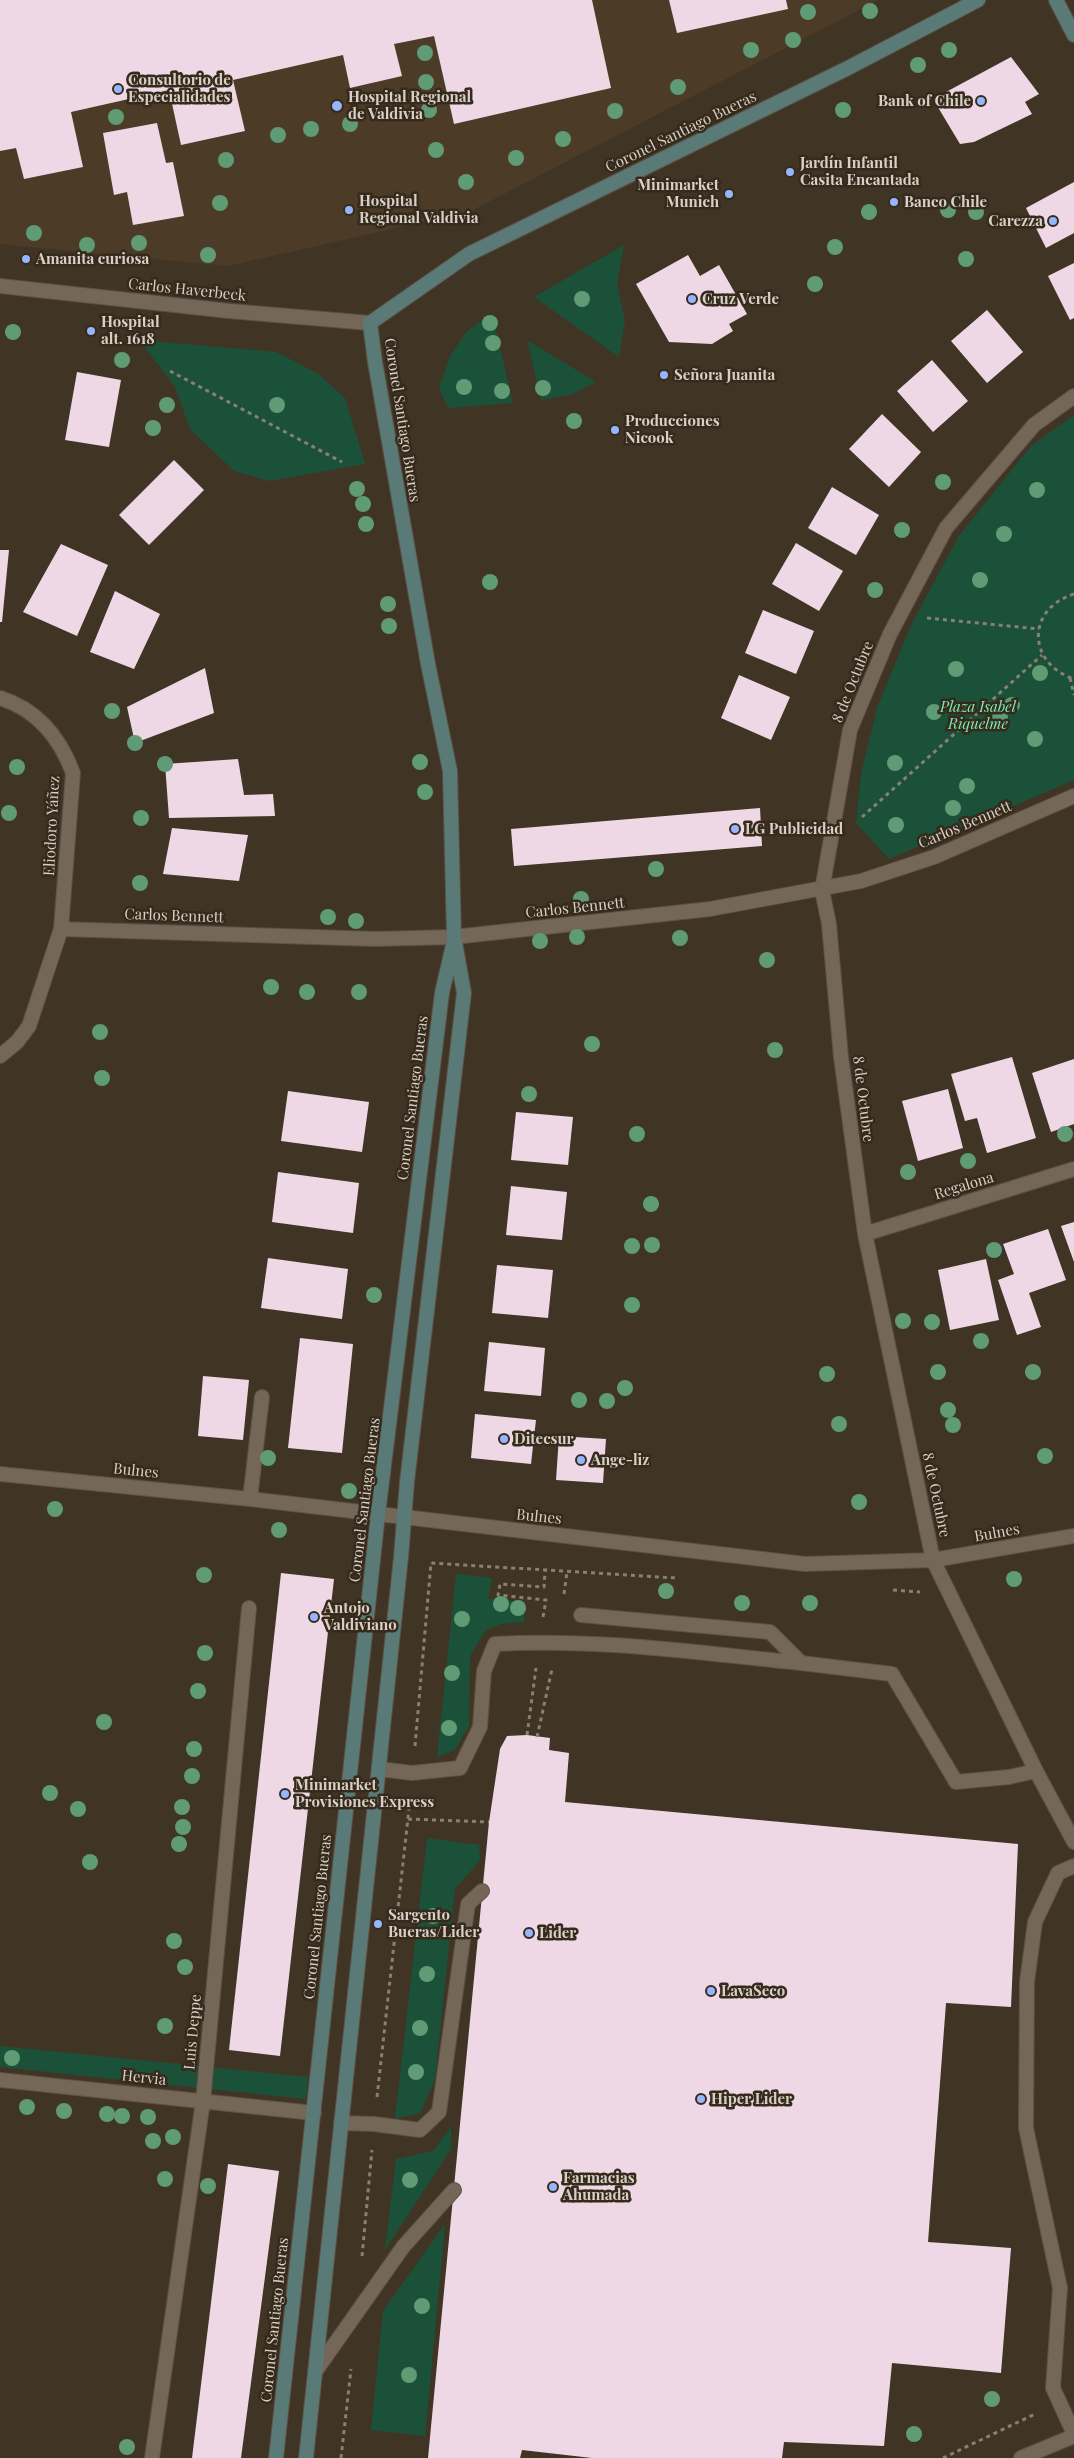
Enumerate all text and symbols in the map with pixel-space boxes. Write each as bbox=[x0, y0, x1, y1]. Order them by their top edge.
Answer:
place label: Consultorio de Especialidades bbox=[128, 71, 231, 106]
marker: Consultorio de Especialidades bbox=[112, 83, 124, 95]
place label: Hospital Regional de Valdivia bbox=[348, 88, 471, 123]
street label: Coronel Santiago Bueras bbox=[603, 88, 759, 176]
place label: Bank of Chile bbox=[878, 92, 971, 110]
marker: Bank of Chile bbox=[975, 95, 987, 107]
marker: Hospital Regional de Valdivia bbox=[330, 99, 344, 113]
place label: Jardín Infantil Casita Encantada bbox=[800, 154, 919, 189]
marker: Jardín Infantil Casita Encantada bbox=[784, 166, 796, 178]
place label: Minimarket Munich bbox=[637, 176, 719, 211]
marker: Minimarket Munich bbox=[723, 188, 735, 200]
place label: Hospital Regional Valdivia bbox=[359, 192, 479, 227]
place label: Banco Chile bbox=[904, 193, 987, 211]
marker: Banco Chile bbox=[888, 196, 900, 208]
marker: Hospital Regional Valdivia bbox=[343, 204, 355, 216]
place label: Carezza bbox=[988, 212, 1043, 230]
marker: Carezza bbox=[1047, 215, 1059, 227]
place label: Amanita curiosa bbox=[36, 250, 149, 268]
marker: Amanita curiosa bbox=[20, 253, 32, 265]
street label: Carlos Haverbeck bbox=[127, 275, 247, 305]
place label: Cruz Verde bbox=[702, 290, 779, 308]
marker: Cruz Verde bbox=[686, 293, 698, 305]
place label: Hospital alt. 1618 bbox=[101, 313, 160, 348]
marker: Hospital alt. 1618 bbox=[85, 325, 97, 337]
street label: Coronel Santiago Bueras bbox=[380, 337, 424, 503]
place label: Señora Juanita bbox=[674, 366, 775, 384]
marker: Señora Juanita bbox=[658, 369, 670, 381]
place label: Producciones Nicook bbox=[625, 412, 720, 447]
marker: Producciones Nicook bbox=[609, 424, 621, 436]
street label: 8 de Octubre bbox=[828, 639, 878, 725]
park label: Plaza Isabel Riquelme bbox=[940, 698, 1016, 733]
street label: Eliodoro Yáñez bbox=[40, 775, 64, 877]
street label: Carlos Bennett bbox=[916, 797, 1014, 853]
place label: LG Publicidad bbox=[745, 820, 843, 838]
marker: LG Publicidad bbox=[729, 823, 741, 835]
street label: Carlos Bennett bbox=[525, 894, 625, 922]
street label: Carlos Bennett bbox=[124, 905, 224, 927]
street label: Coronel Santiago Bueras bbox=[394, 1015, 432, 1181]
street label: 8 de Octubre bbox=[849, 1055, 877, 1143]
street label: Regalona bbox=[932, 1168, 996, 1204]
street label: Coronel Santiago Bueras bbox=[346, 1417, 384, 1583]
place label: Ditecsur bbox=[514, 1430, 574, 1448]
marker: Ditecsur bbox=[498, 1433, 510, 1445]
place label: Ange-liz bbox=[591, 1451, 649, 1469]
street label: 8 de Octubre bbox=[918, 1451, 954, 1539]
marker: Ange-liz bbox=[575, 1454, 587, 1466]
street label: Bulnes bbox=[112, 1460, 160, 1482]
street label: Bulnes bbox=[515, 1506, 563, 1528]
street label: Bulnes bbox=[973, 1520, 1021, 1546]
place label: Antojo Valdiviano bbox=[324, 1599, 397, 1634]
marker: Antojo Valdiviano bbox=[308, 1611, 320, 1623]
place label: Minimarket Provisiones Express bbox=[295, 1776, 434, 1811]
marker: Minimarket Provisiones Express bbox=[279, 1788, 291, 1800]
street label: Coronel Santiago Bueras bbox=[300, 1834, 336, 2000]
place label: Sargento Bueras/Lider bbox=[388, 1906, 479, 1941]
marker: Sargento Bueras/Lider bbox=[372, 1918, 384, 1930]
place label: Lider bbox=[539, 1924, 576, 1942]
marker: Lider bbox=[523, 1927, 535, 1939]
place label: LavaSeco bbox=[721, 1982, 785, 2000]
marker: LavaSeco bbox=[705, 1985, 717, 1997]
street label: Luis Deppe bbox=[181, 1993, 205, 2071]
street label: Hervia bbox=[121, 2067, 167, 2089]
place label: Hiper Lider bbox=[711, 2090, 792, 2108]
marker: Hiper Lider bbox=[695, 2093, 707, 2105]
place label: Farmacias Ahumada bbox=[563, 2169, 635, 2204]
marker: Farmacias Ahumada bbox=[547, 2181, 559, 2193]
street label: Coronel Santiago Bueras bbox=[257, 2237, 293, 2403]

